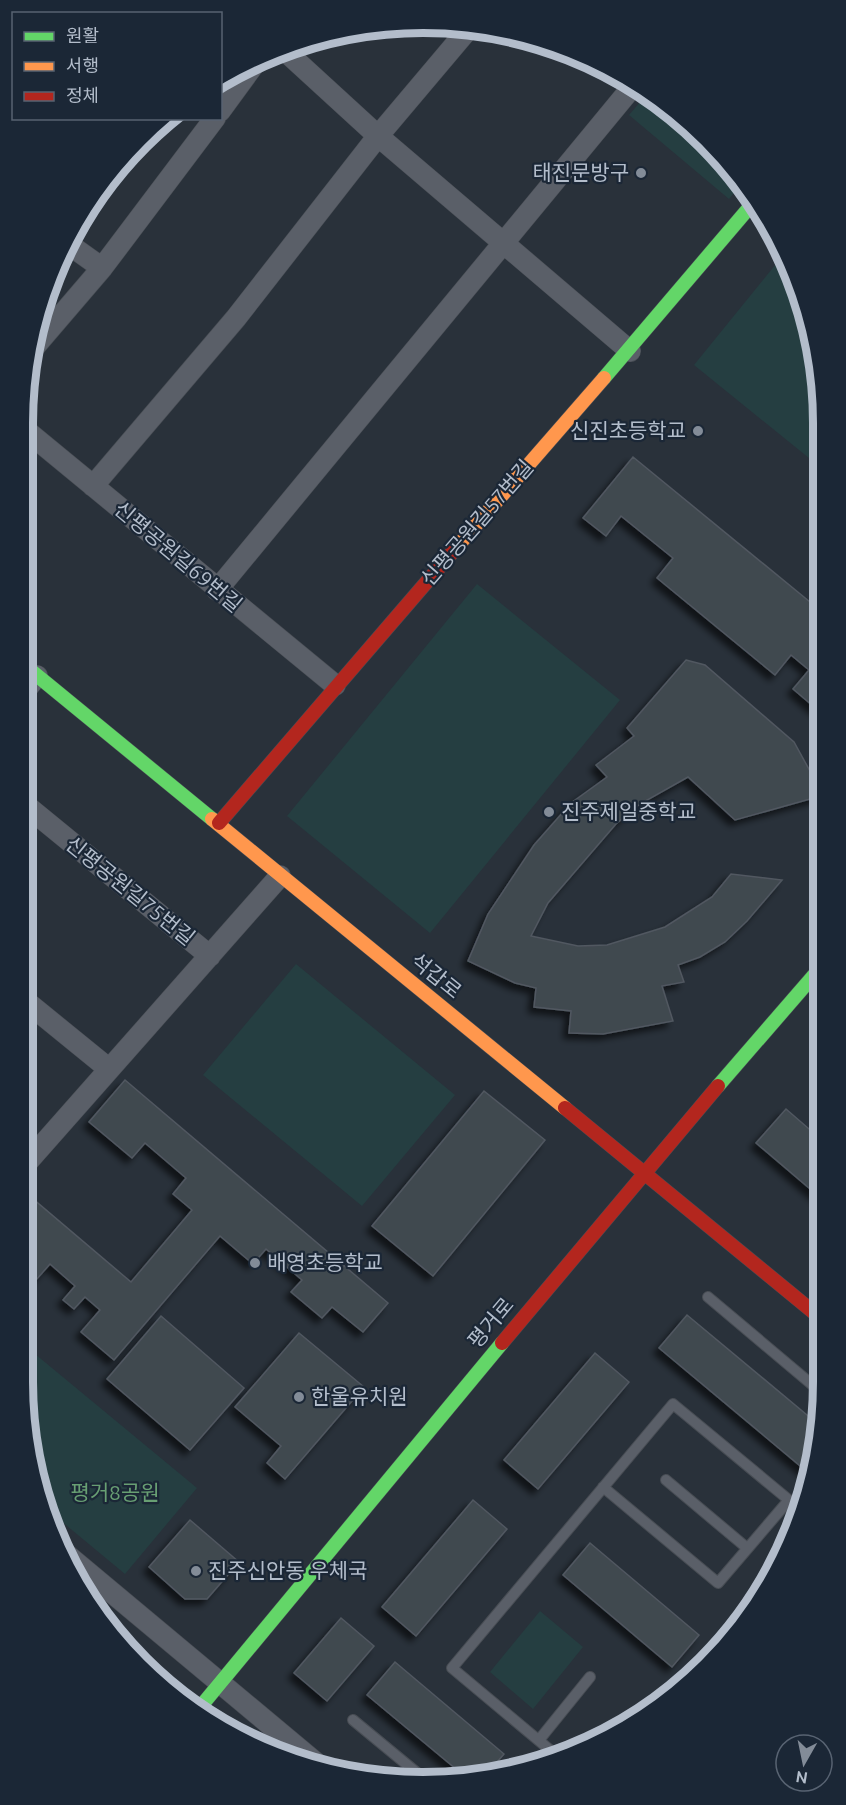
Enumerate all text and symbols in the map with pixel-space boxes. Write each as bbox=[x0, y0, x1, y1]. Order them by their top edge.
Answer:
legend bbox=[12, 12, 222, 120]
text: 원활 bbox=[66, 25, 99, 45]
text: 서행 bbox=[66, 55, 99, 75]
text: 정체 bbox=[66, 85, 99, 105]
place label: 태진문방구 bbox=[532, 160, 629, 184]
marker: 태진문방구 bbox=[634, 166, 648, 180]
place label: 신진초등학교 bbox=[570, 418, 686, 442]
marker: 신진초등학교 bbox=[691, 424, 705, 438]
street label: 신평공원길57번길 bbox=[415, 454, 537, 590]
street label: 신평공원길69번길 bbox=[110, 496, 247, 617]
place label: 진주제일중학교 bbox=[561, 799, 696, 823]
marker: 진주제일중학교 bbox=[542, 805, 556, 819]
street label: 신평공원길75번길 bbox=[61, 831, 200, 950]
street label: 석갑로 bbox=[407, 948, 467, 1003]
place label: 배영초등학교 bbox=[267, 1250, 383, 1274]
marker: 배영초등학교 bbox=[248, 1256, 262, 1270]
street label: 평거로 bbox=[462, 1292, 518, 1352]
place label: 한울유치원 bbox=[311, 1384, 408, 1408]
marker: 한울유치원 bbox=[292, 1390, 306, 1404]
park label: 평거8공원 bbox=[70, 1480, 160, 1504]
place label: 진주신안동 우체국 bbox=[208, 1558, 367, 1582]
marker: 진주신안동 우체국 bbox=[189, 1564, 203, 1578]
north arrow bbox=[774, 1733, 834, 1793]
text: N bbox=[794, 1768, 809, 1788]

